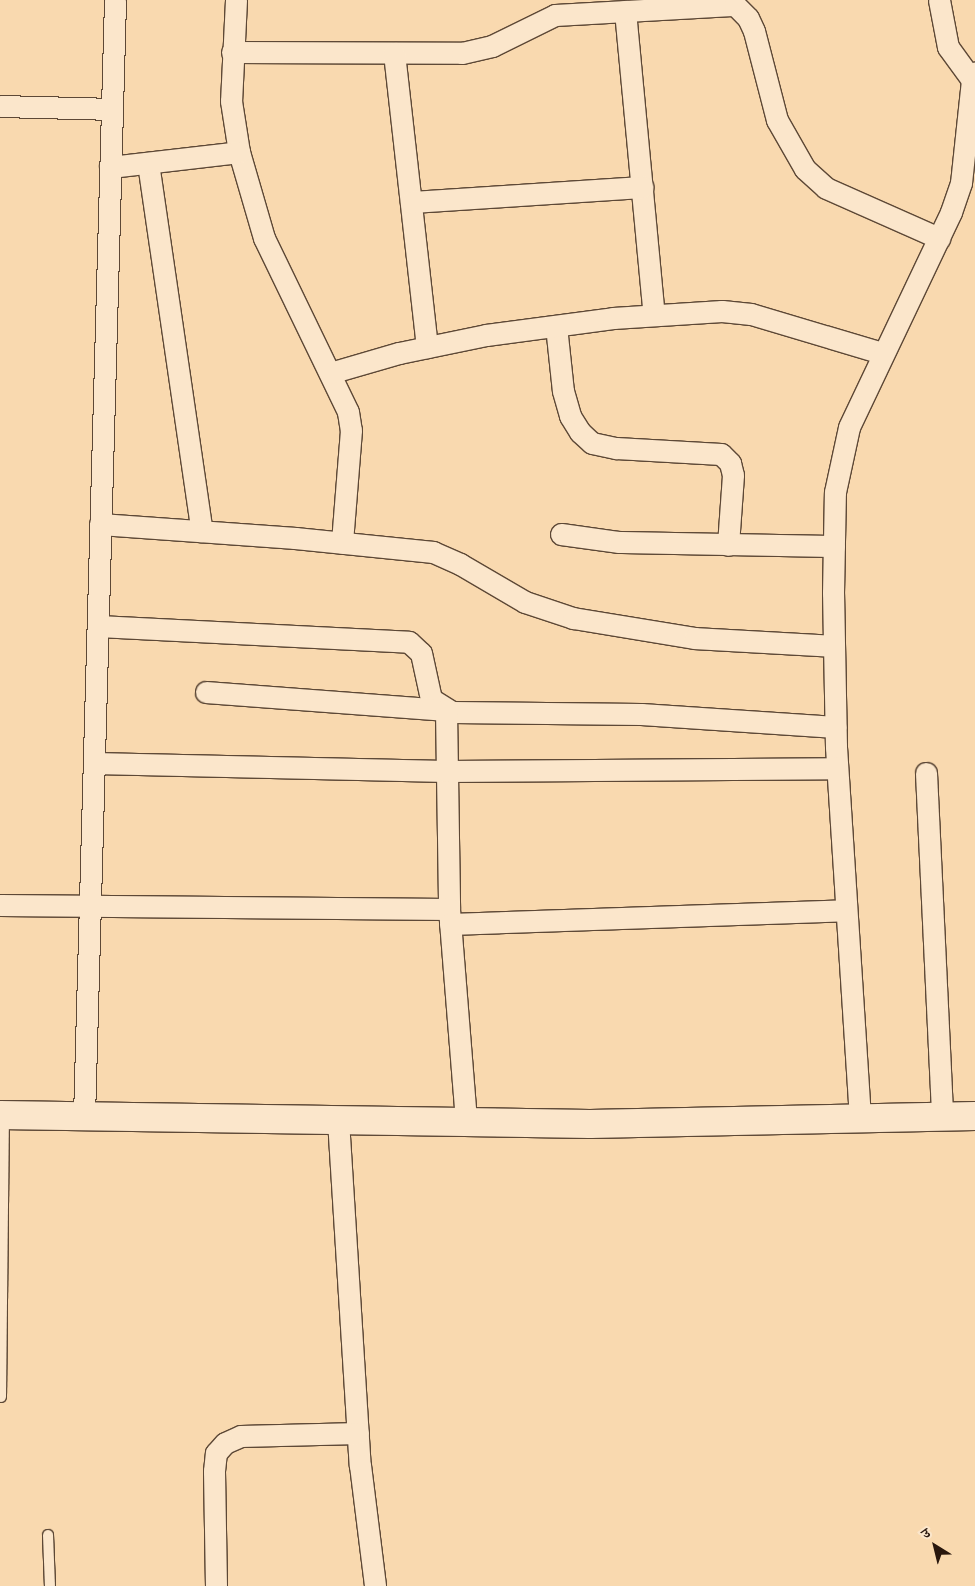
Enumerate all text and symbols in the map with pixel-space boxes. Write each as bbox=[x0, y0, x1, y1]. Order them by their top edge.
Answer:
north arrow bbox=[910, 1521, 960, 1571]
text: उ bbox=[918, 1524, 934, 1543]

